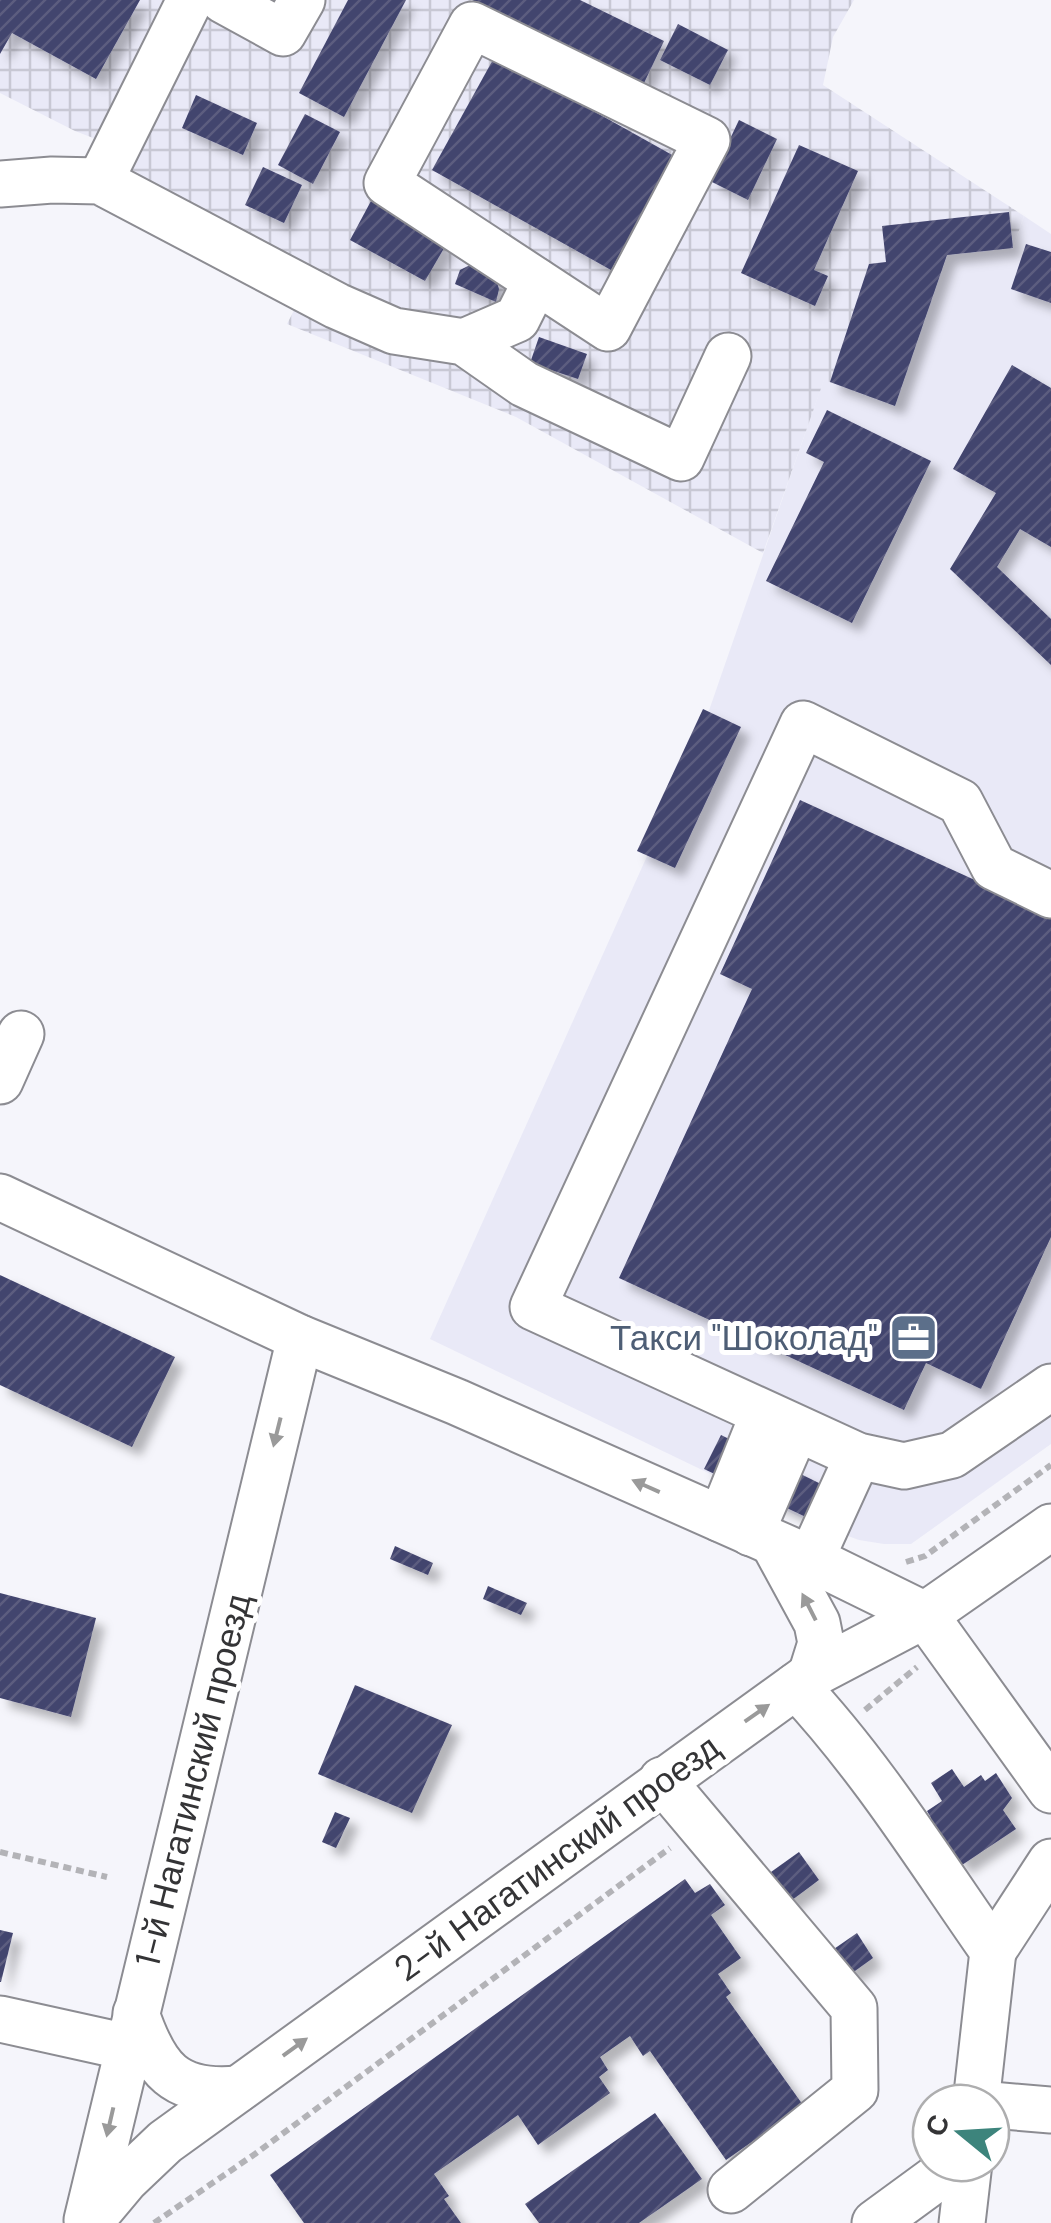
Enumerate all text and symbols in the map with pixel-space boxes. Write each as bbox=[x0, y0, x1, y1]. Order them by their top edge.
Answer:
office icon: Такси "Шоколад" bbox=[887, 1312, 939, 1364]
place label: Такси "Шоколад" bbox=[610, 1315, 878, 1361]
one-way arrow bbox=[269, 1417, 284, 1448]
one-way arrow bbox=[631, 1478, 661, 1494]
street label: 1-й Нагатинский проезд bbox=[124, 1589, 262, 1971]
one-way arrow bbox=[801, 1593, 818, 1622]
one-way arrow bbox=[744, 1704, 770, 1723]
street label: 2-й Нагатинский проезд bbox=[385, 1724, 729, 1992]
one-way arrow bbox=[282, 2038, 308, 2057]
north arrow bbox=[911, 2083, 1011, 2183]
one-way arrow bbox=[102, 2107, 117, 2138]
text: С bbox=[917, 2110, 958, 2141]

